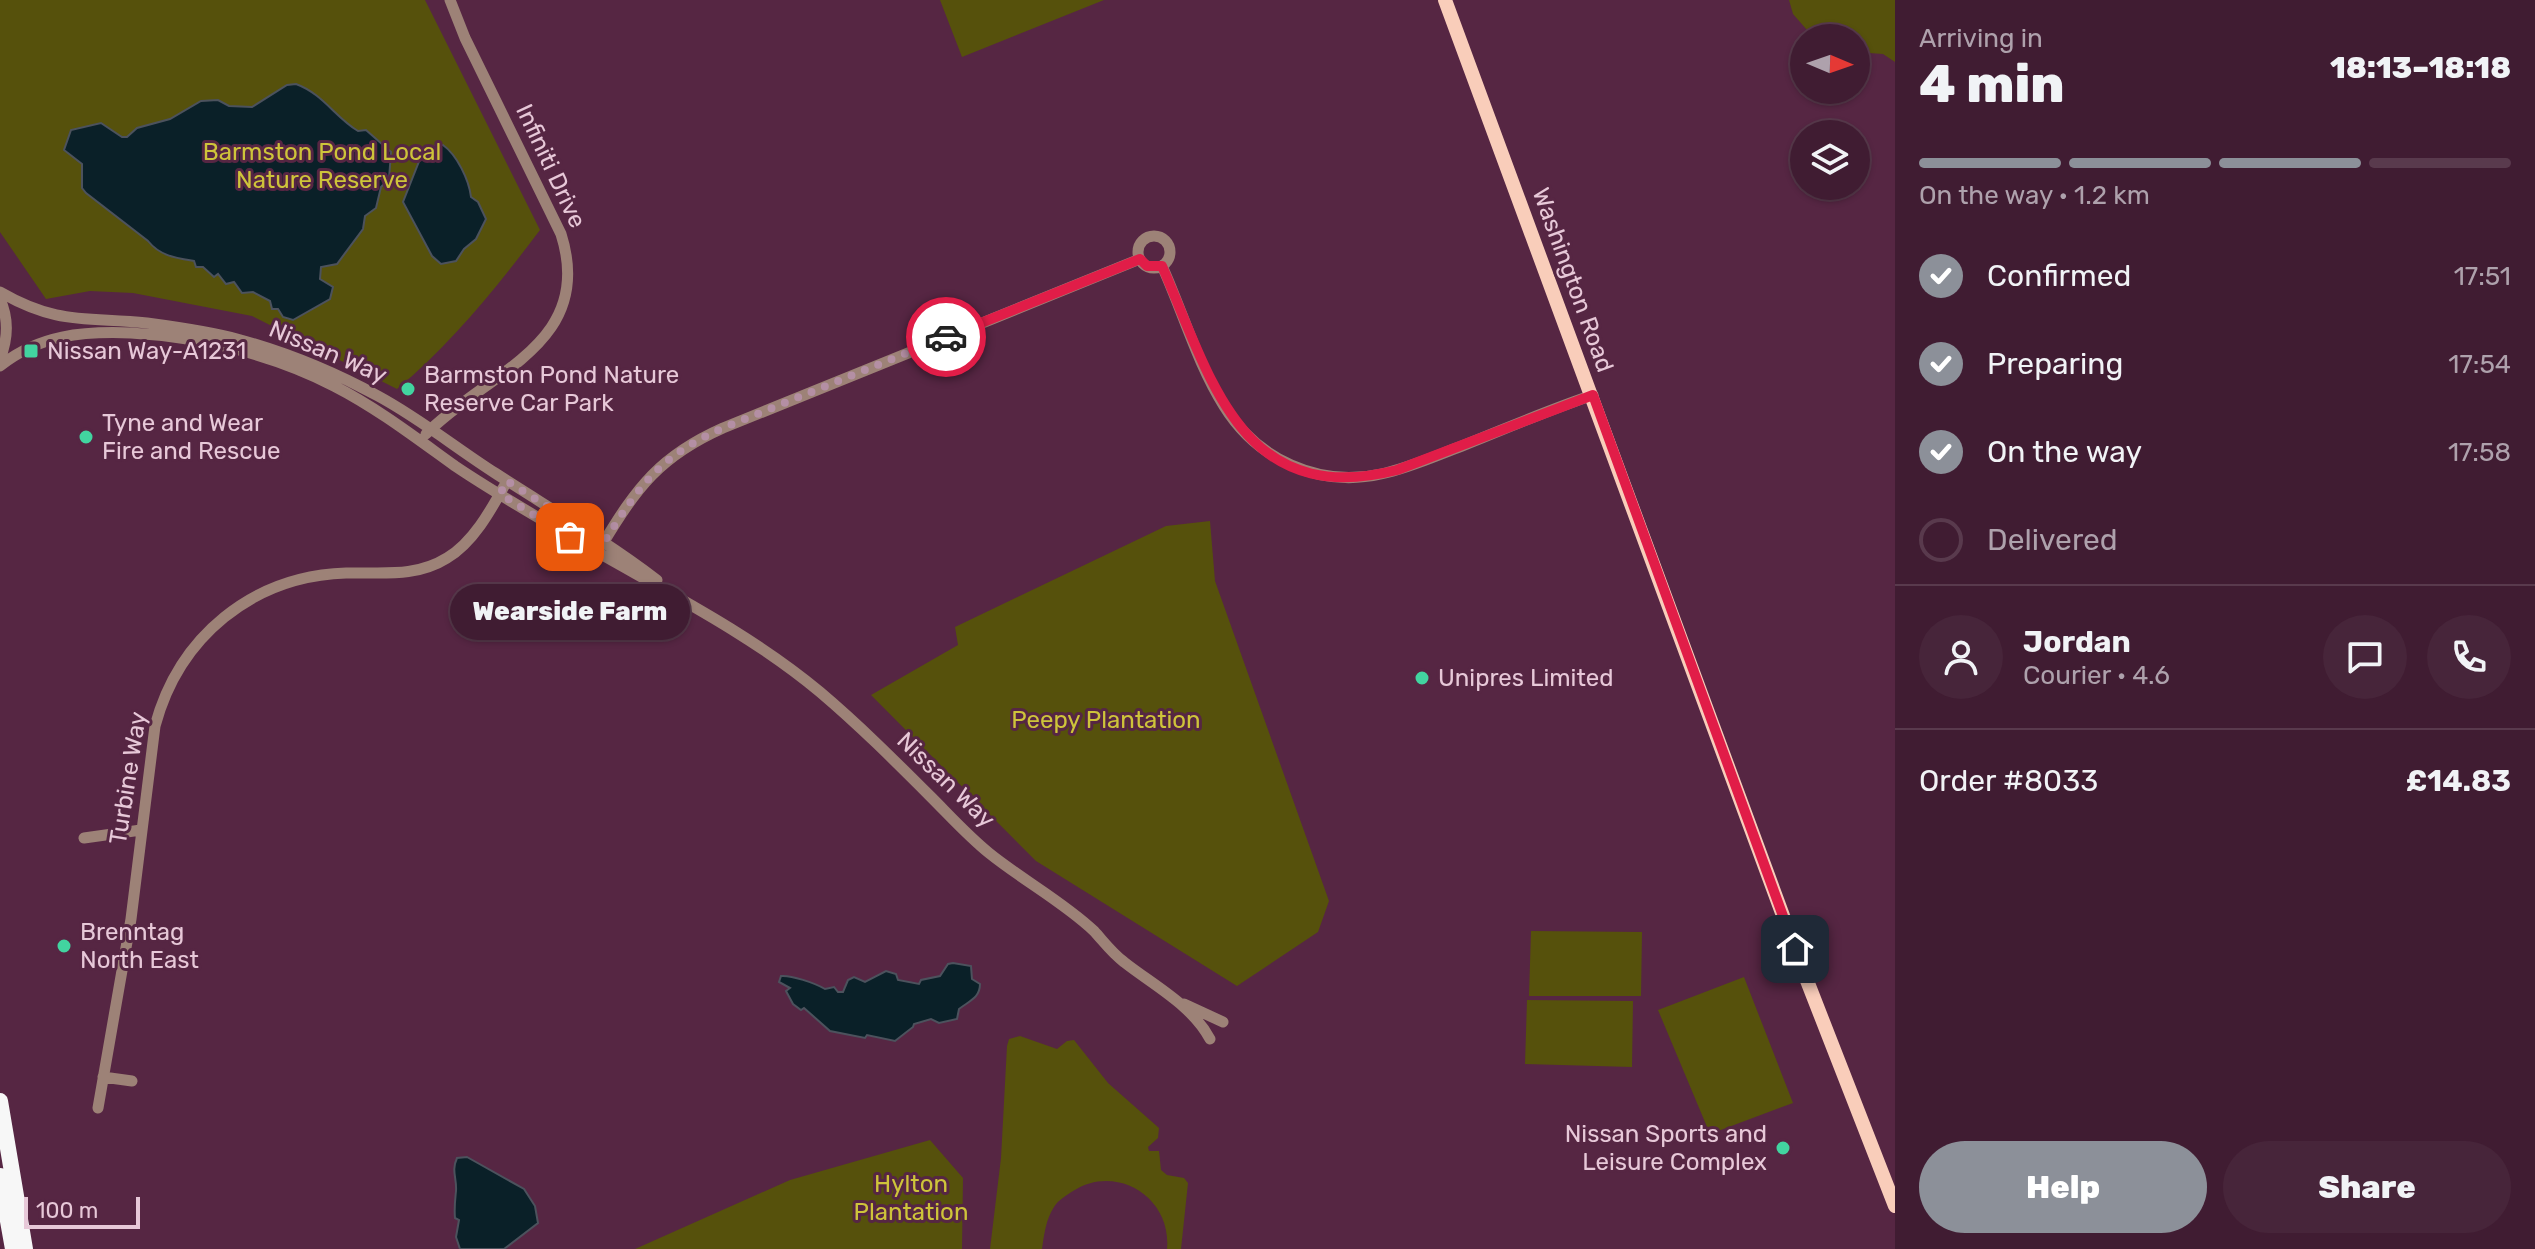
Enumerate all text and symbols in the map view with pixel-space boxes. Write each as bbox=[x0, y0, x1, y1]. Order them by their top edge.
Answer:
text: Arriving in bbox=[1919, 23, 2043, 54]
north arrow bbox=[1790, 24, 1870, 104]
map controls bbox=[1790, 24, 1870, 200]
text: 18:13–18:18 bbox=[2330, 50, 2511, 86]
text: 4 min bbox=[1919, 53, 2065, 115]
street label: Infiniti Drive bbox=[510, 100, 592, 232]
button: layers bbox=[1790, 120, 1870, 200]
park label: Barmston Pond Local Nature Reserve bbox=[203, 138, 441, 194]
text: On the way · 1.2 km bbox=[1919, 180, 2150, 211]
street label: Washington Road bbox=[1527, 184, 1619, 376]
icon: check bbox=[1919, 254, 1963, 298]
text: Confirmed bbox=[1987, 258, 2131, 294]
text: 17:51 bbox=[2454, 261, 2511, 292]
courier bbox=[906, 297, 986, 377]
street label: Nissan Way bbox=[265, 315, 391, 389]
icon: car bbox=[924, 315, 968, 359]
place label: Nissan Way-A1231 bbox=[47, 337, 246, 365]
marker: Nissan Way-A1231 bbox=[22, 342, 40, 360]
icon: check bbox=[1919, 342, 1963, 386]
text: Preparing bbox=[1987, 346, 2123, 382]
text: 17:54 bbox=[2448, 349, 2511, 380]
place label: Barmston Pond Nature Reserve Car Park bbox=[424, 361, 679, 417]
marker: Barmston Pond Nature Reserve Car Park bbox=[399, 380, 417, 398]
place label: Tyne and Wear Fire and Rescue bbox=[102, 409, 280, 465]
marker: Tyne and Wear Fire and Rescue bbox=[77, 428, 95, 446]
icon: check bbox=[1919, 430, 1963, 474]
text: On the way bbox=[1987, 434, 2142, 470]
text: 17:58 bbox=[2448, 437, 2511, 468]
pin bbox=[536, 503, 604, 571]
icon: bag bbox=[548, 515, 592, 559]
text: Delivered bbox=[1987, 522, 2118, 558]
callout: Wearside Farm bbox=[450, 585, 690, 641]
text: Wearside Farm bbox=[473, 596, 667, 627]
button: person bbox=[1919, 615, 2003, 699]
button: chat bbox=[2323, 615, 2407, 699]
button: phone bbox=[2427, 615, 2511, 699]
text: Jordan bbox=[2023, 624, 2131, 660]
text: Courier · 4.6 bbox=[2023, 660, 2170, 691]
place label: Unipres Limited bbox=[1438, 664, 1614, 692]
marker: Unipres Limited bbox=[1413, 669, 1431, 687]
park label: Peepy Plantation bbox=[1011, 706, 1201, 734]
street label: Turbine Way bbox=[104, 710, 152, 846]
street label: Nissan Way bbox=[891, 726, 1001, 834]
text: Order #8033 bbox=[1919, 763, 2098, 799]
text: £14.83 bbox=[2406, 763, 2511, 799]
pin bbox=[1761, 915, 1829, 983]
place label: Brenntag North East bbox=[80, 918, 199, 974]
icon: home bbox=[1773, 927, 1817, 971]
marker: Brenntag North East bbox=[55, 937, 73, 955]
place label: Nissan Sports and Leisure Complex bbox=[1565, 1120, 1767, 1176]
marker: Nissan Sports and Leisure Complex bbox=[1774, 1139, 1792, 1157]
button: Help bbox=[1919, 1141, 2207, 1233]
button: Share bbox=[2223, 1141, 2511, 1233]
park label: Hylton Plantation bbox=[854, 1170, 968, 1226]
scale bar bbox=[24, 1193, 140, 1229]
text: 100 m bbox=[36, 1197, 98, 1224]

